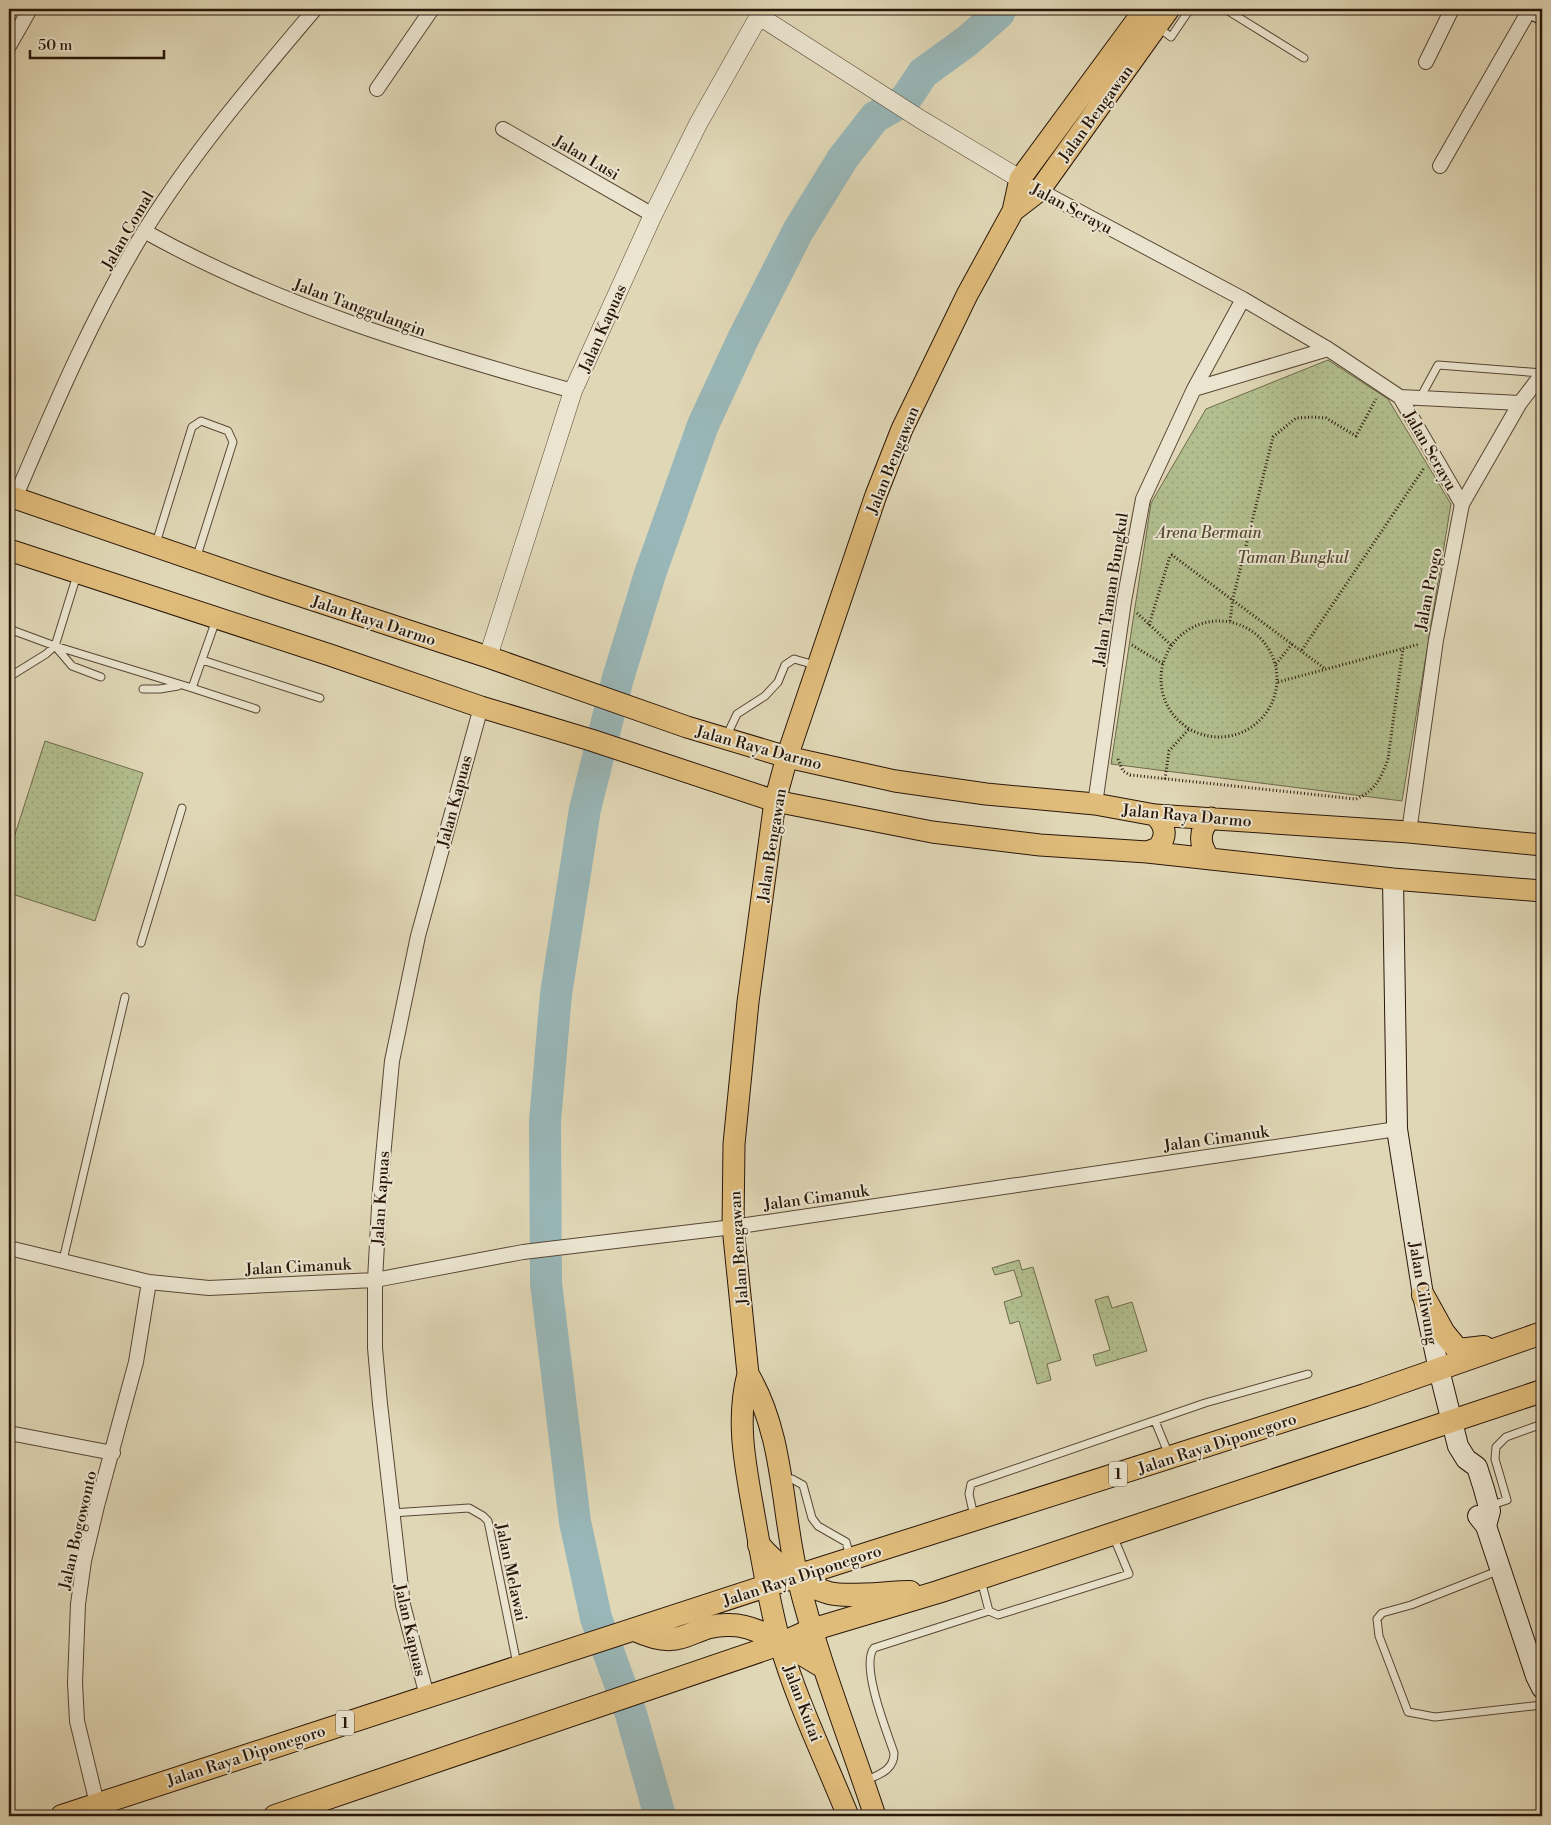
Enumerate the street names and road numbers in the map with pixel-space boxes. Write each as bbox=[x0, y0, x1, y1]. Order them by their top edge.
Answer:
street label: Jalan Bengawan bbox=[1053, 61, 1138, 167]
street label: Jalan Lusi bbox=[549, 131, 623, 185]
street label: Jalan Serayu bbox=[1026, 179, 1116, 239]
street label: Jalan Comal bbox=[97, 187, 158, 274]
street label: Jalan Tanggulangin bbox=[290, 274, 429, 341]
street label: Jalan Kapuas bbox=[574, 281, 631, 377]
street label: Jalan Bengawan bbox=[862, 403, 924, 518]
street label: Jalan Serayu bbox=[1399, 406, 1461, 494]
street label: Jalan Taman Bungkul bbox=[1089, 511, 1133, 668]
street label: Jalan Progo bbox=[1411, 546, 1447, 634]
street label: Jalan Raya Darmo bbox=[308, 591, 439, 651]
street label: Jalan Raya Darmo bbox=[692, 721, 824, 774]
street label: Jalan Kapuas bbox=[433, 753, 477, 850]
street label: Jalan Bengawan bbox=[753, 787, 791, 904]
street label: Jalan Raya Darmo bbox=[1120, 800, 1252, 832]
street label: Jalan Cimanuk bbox=[1161, 1121, 1272, 1156]
street label: Jalan Kapuas bbox=[368, 1150, 394, 1247]
street label: Jalan Cimanuk bbox=[761, 1180, 872, 1215]
street label: Jalan Bengawan bbox=[725, 1190, 753, 1307]
street label: Jalan Ciliwung bbox=[1404, 1239, 1442, 1347]
street label: Jalan Cimanuk bbox=[244, 1254, 353, 1280]
street label: Jalan Raya Diponegoro bbox=[1135, 1409, 1299, 1479]
road number: 1 bbox=[1109, 1462, 1127, 1486]
street label: Jalan Bogowonto bbox=[54, 1469, 101, 1593]
street label: Jalan Melawai bbox=[491, 1520, 531, 1623]
street label: Jalan Raya Diponegoro bbox=[720, 1541, 884, 1611]
street label: Jalan Kapuas bbox=[389, 1581, 430, 1678]
street label: Jalan Kutai bbox=[778, 1661, 826, 1745]
road number: 1 bbox=[336, 1710, 354, 1736]
street label: Jalan Raya Diponegoro bbox=[164, 1721, 328, 1791]

